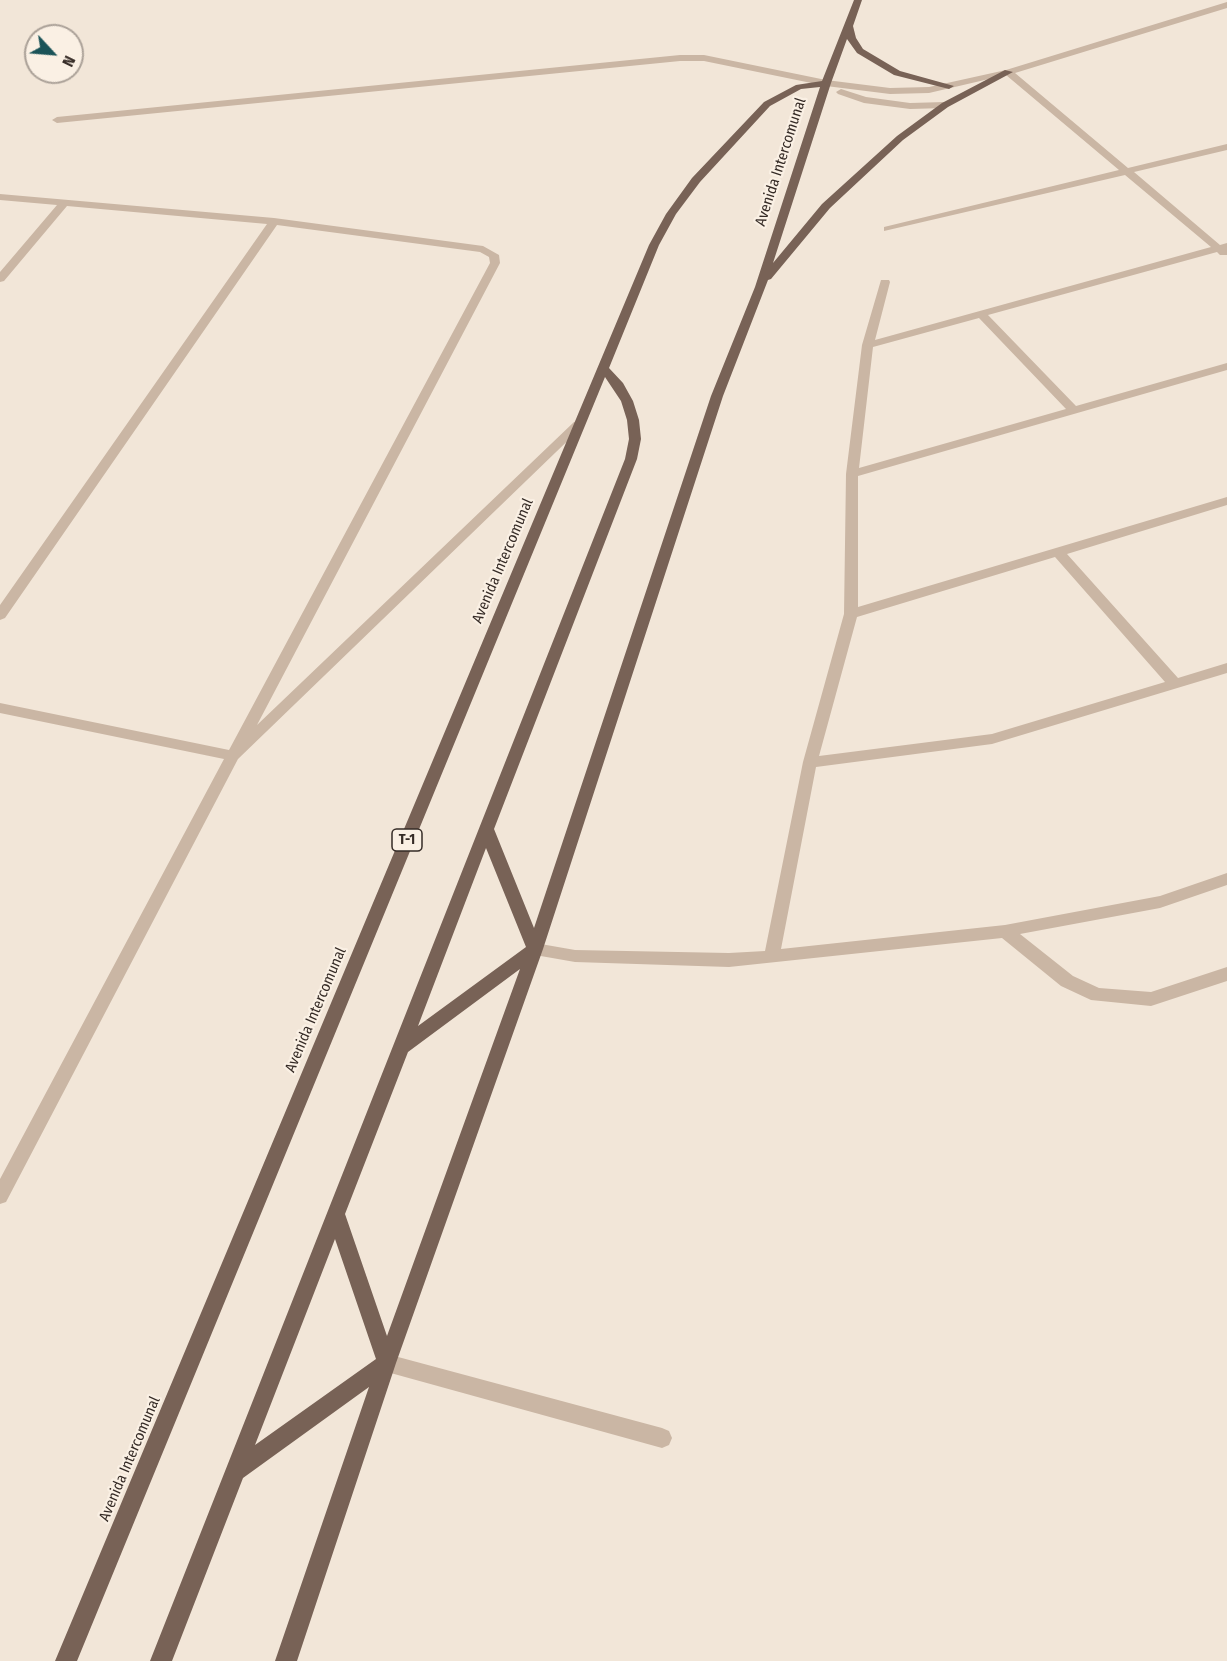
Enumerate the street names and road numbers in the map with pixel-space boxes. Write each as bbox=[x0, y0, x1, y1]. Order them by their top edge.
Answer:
street label: Avenida Intercomunal bbox=[752, 96, 810, 228]
street label: Avenida Intercomunal bbox=[469, 496, 537, 626]
road number: T-1 bbox=[392, 829, 422, 851]
street label: Avenida Intercomunal bbox=[282, 945, 350, 1075]
street label: Avenida Intercomunal bbox=[96, 1394, 164, 1524]

